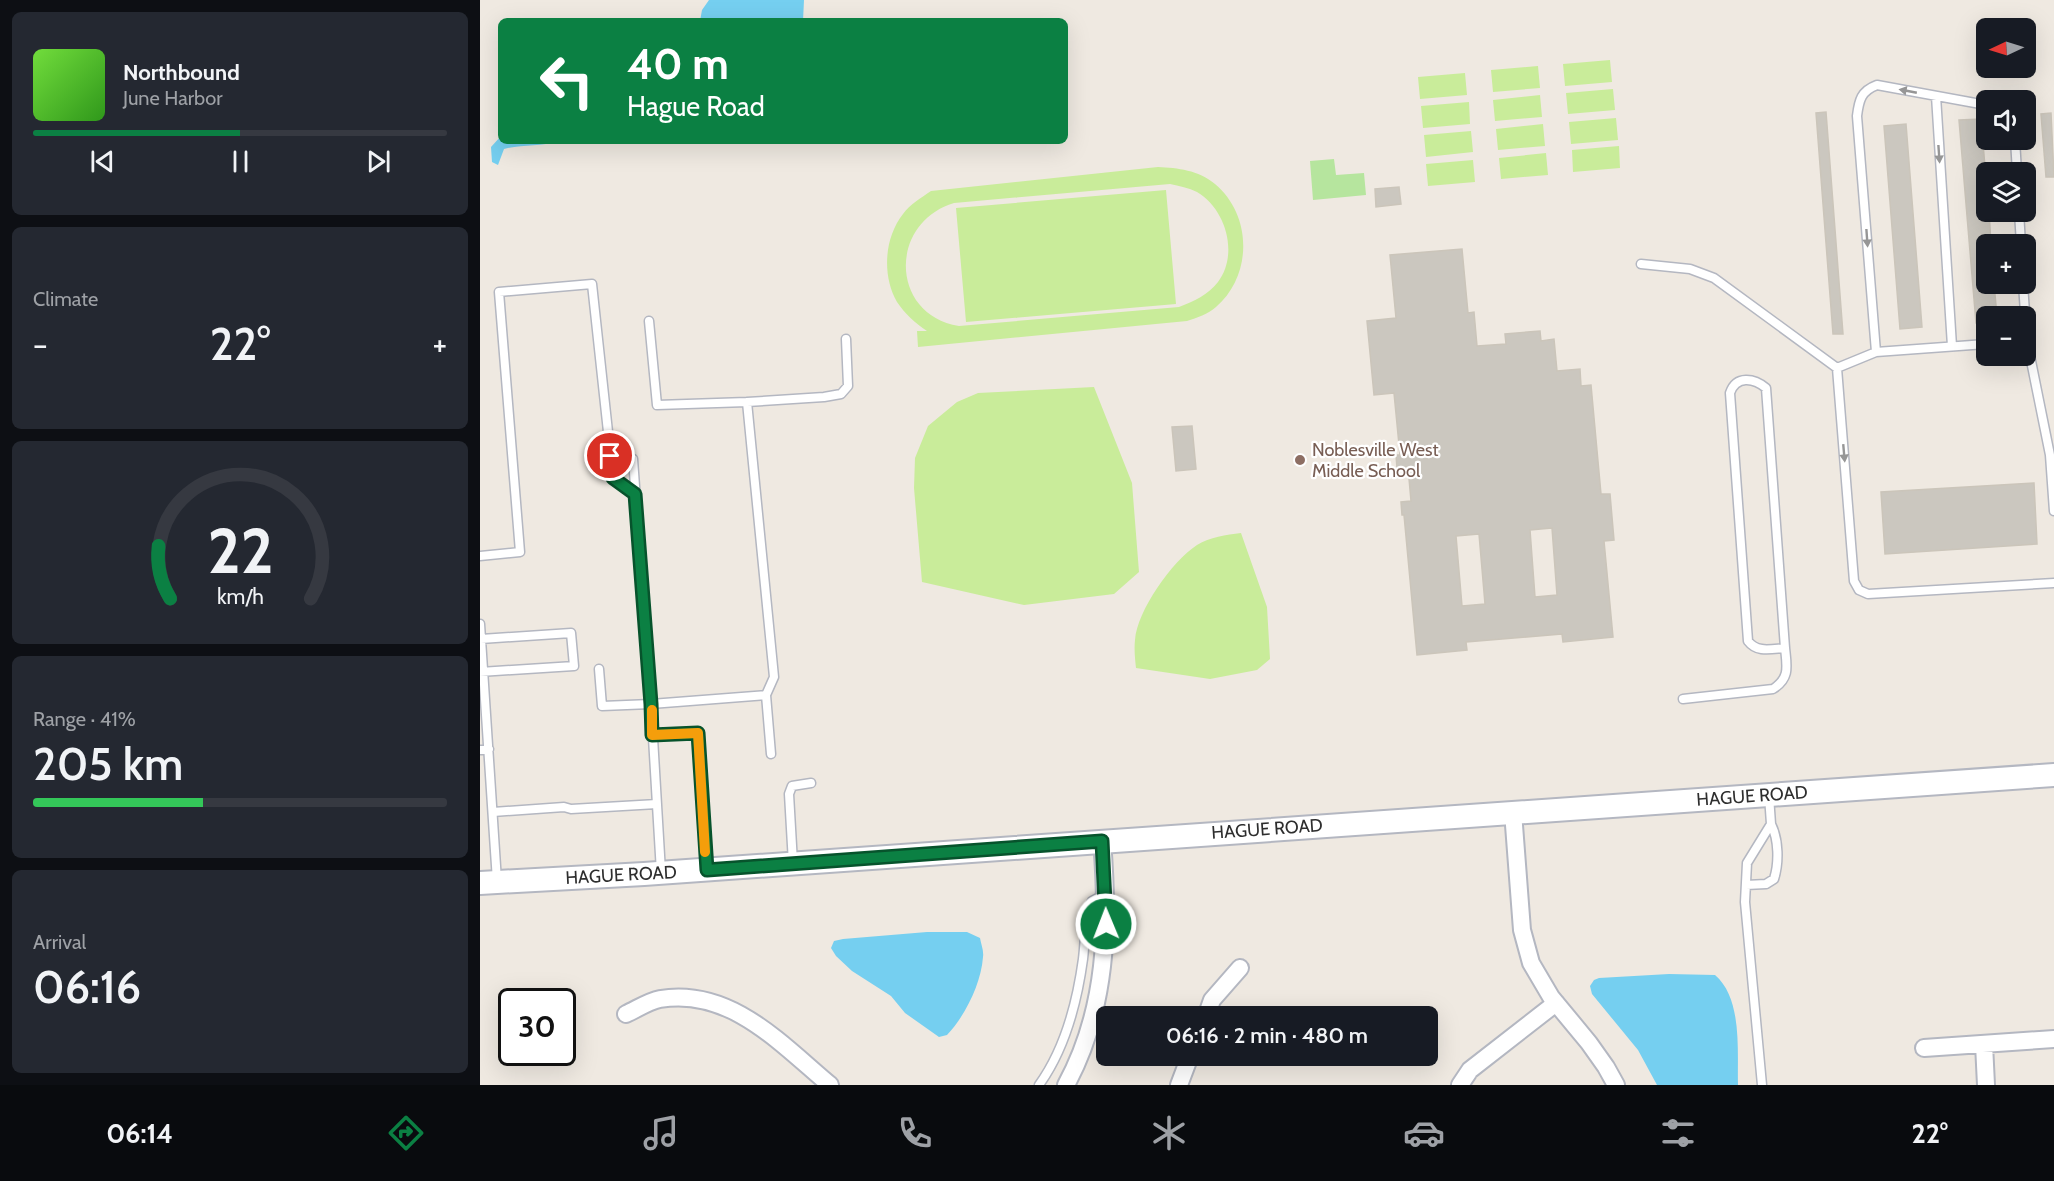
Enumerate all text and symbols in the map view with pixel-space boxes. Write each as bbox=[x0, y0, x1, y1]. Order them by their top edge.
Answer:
north arrow bbox=[1976, 18, 2036, 78]
map controls bbox=[1976, 18, 2036, 366]
text: 40 m bbox=[627, 38, 729, 90]
icon: left bbox=[528, 42, 606, 120]
text: Northbound bbox=[123, 59, 240, 86]
text: June Harbor bbox=[123, 86, 223, 110]
one-way arrow bbox=[1898, 86, 1917, 95]
text: Hague Road bbox=[627, 90, 765, 123]
button: sound bbox=[1976, 90, 2036, 150]
icon: previous bbox=[86, 145, 119, 178]
icon: pause bbox=[224, 145, 257, 178]
icon: next bbox=[362, 145, 395, 178]
one-way arrow bbox=[1935, 145, 1944, 164]
button: layers bbox=[1976, 162, 2036, 222]
one-way arrow bbox=[1862, 229, 1872, 248]
button: + bbox=[1976, 234, 2036, 294]
text: Climate bbox=[33, 287, 98, 311]
button: − bbox=[1976, 306, 2036, 366]
text: 22° bbox=[210, 317, 270, 371]
text: − bbox=[33, 324, 48, 364]
text: + bbox=[432, 324, 447, 364]
pin bbox=[584, 430, 635, 481]
icon: arrive bbox=[593, 439, 626, 472]
place label: Noblesville West Middle School bbox=[1312, 439, 1439, 482]
one-way arrow bbox=[1839, 443, 1849, 462]
marker: Noblesville West Middle School bbox=[1293, 453, 1307, 467]
text: 22 bbox=[207, 514, 273, 590]
text: km/h bbox=[217, 584, 263, 610]
text: Range · 41% bbox=[33, 707, 136, 731]
text: 205 km bbox=[33, 737, 183, 791]
street label: HAGUE ROAD bbox=[1696, 781, 1808, 811]
street label: HAGUE ROAD bbox=[1211, 814, 1323, 844]
street label: HAGUE ROAD bbox=[565, 861, 677, 889]
position arrow bbox=[1074, 892, 1138, 956]
text: Arrival bbox=[33, 930, 86, 954]
text: 06:16 bbox=[33, 960, 141, 1014]
speed limit sign: 30 bbox=[498, 988, 576, 1066]
text: 06:16 · 2 min · 480 m bbox=[1166, 1022, 1368, 1049]
icon: directions bbox=[385, 1112, 427, 1154]
icon: music bbox=[640, 1112, 682, 1154]
icon: phone bbox=[894, 1112, 936, 1154]
icon: climate bbox=[1148, 1112, 1190, 1154]
icon: car bbox=[1403, 1112, 1445, 1154]
icon: filters bbox=[1657, 1112, 1699, 1154]
text: 06:14 bbox=[106, 1117, 173, 1150]
text: 22° bbox=[1911, 1117, 1948, 1150]

